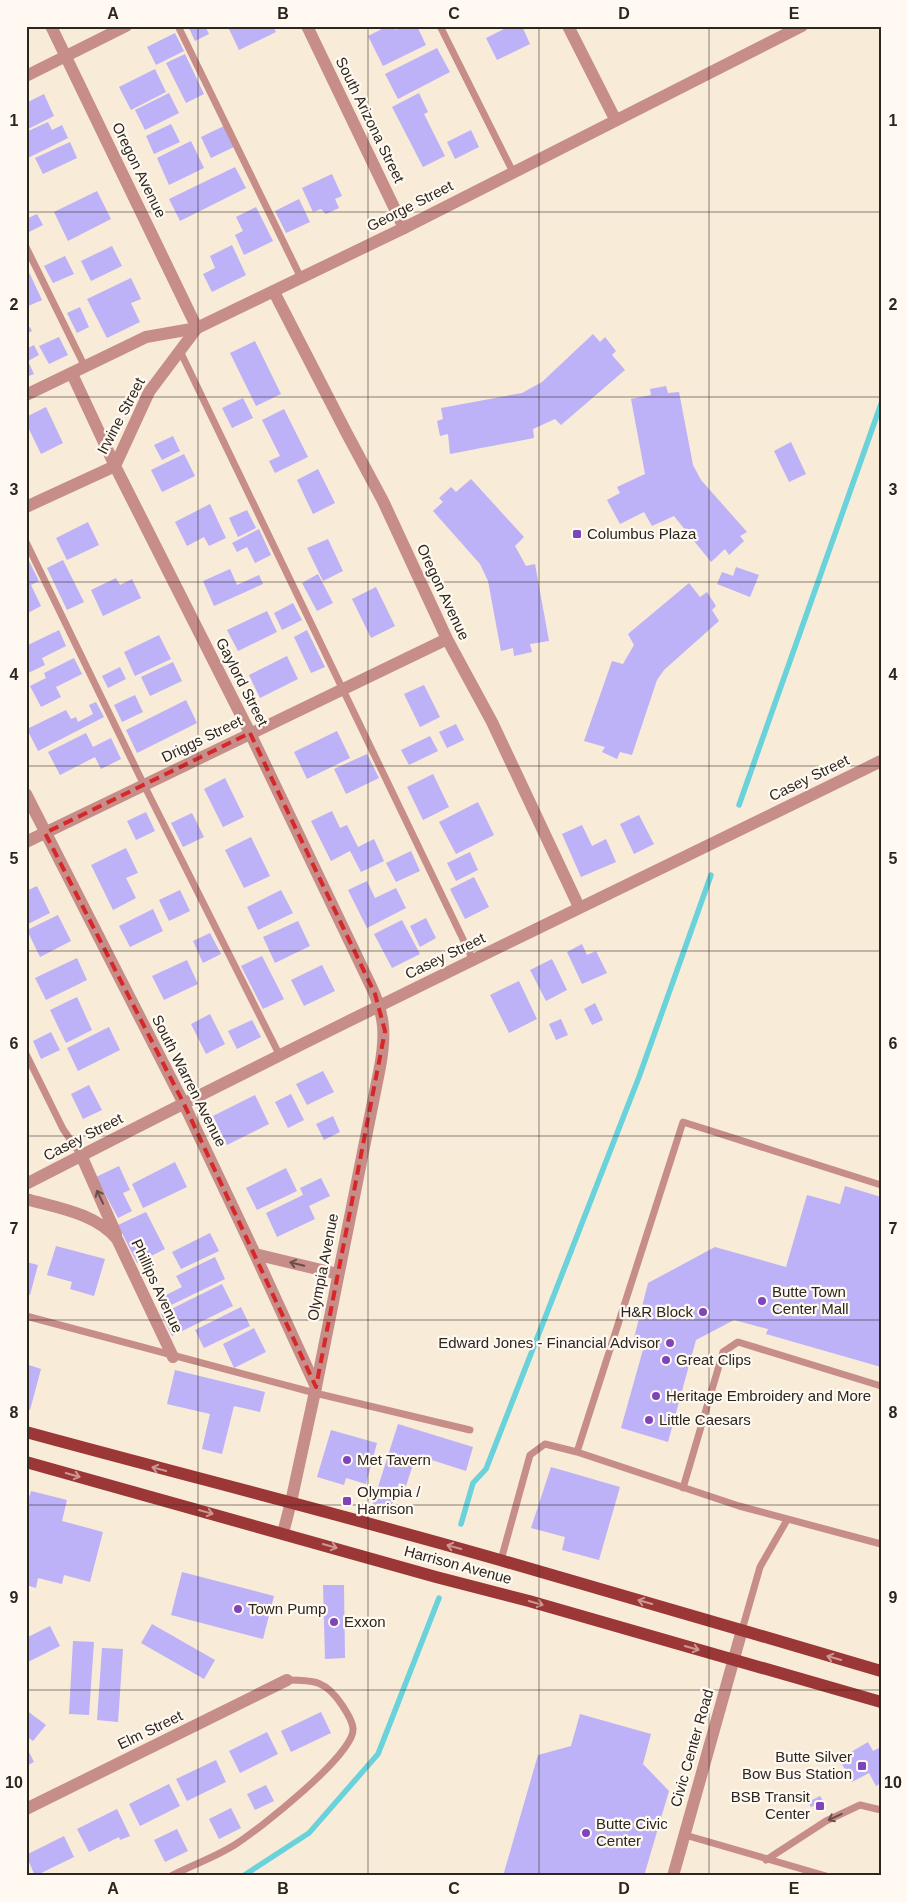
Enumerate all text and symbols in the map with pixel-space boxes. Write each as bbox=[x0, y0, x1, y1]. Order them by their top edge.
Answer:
text: A bbox=[107, 5, 119, 22]
text: B bbox=[277, 5, 289, 22]
text: C bbox=[448, 5, 460, 22]
text: D bbox=[618, 5, 630, 22]
text: E bbox=[789, 5, 800, 22]
street label: South Arizona Street bbox=[333, 54, 409, 186]
text: 1 bbox=[10, 112, 19, 129]
text: 1 bbox=[889, 112, 898, 129]
street label: Oregon Avenue bbox=[109, 119, 170, 220]
street label: George Street bbox=[364, 176, 456, 235]
text: 2 bbox=[10, 296, 19, 313]
text: 2 bbox=[889, 296, 898, 313]
street label: Irwine Street bbox=[93, 374, 148, 457]
text: 3 bbox=[10, 481, 19, 498]
text: 3 bbox=[889, 481, 898, 498]
place label: Columbus Plaza bbox=[587, 525, 697, 542]
marker: Columbus Plaza bbox=[571, 528, 583, 540]
street label: Oregon Avenue bbox=[414, 541, 473, 643]
street label: Gaylord Street bbox=[213, 635, 272, 729]
text: 4 bbox=[10, 666, 19, 683]
text: 4 bbox=[889, 666, 898, 683]
street label: Driggs Street bbox=[159, 711, 246, 765]
street label: Casey Street bbox=[766, 751, 852, 804]
text: 5 bbox=[10, 850, 19, 867]
text: 5 bbox=[889, 850, 898, 867]
street label: Casey Street bbox=[402, 929, 488, 982]
street label: South Warren Avenue bbox=[149, 1012, 230, 1150]
text: 6 bbox=[10, 1035, 19, 1052]
text: 6 bbox=[889, 1035, 898, 1052]
street label: Casey Street bbox=[40, 1109, 126, 1164]
one-way arrow bbox=[95, 1190, 105, 1205]
street label: Olympia Avenue bbox=[304, 1212, 341, 1322]
text: 7 bbox=[10, 1220, 19, 1237]
text: 7 bbox=[889, 1220, 898, 1237]
street label: Phillips Avenue bbox=[128, 1236, 187, 1335]
one-way arrow bbox=[289, 1259, 305, 1268]
place label: Butte Town Center Mall bbox=[772, 1283, 849, 1317]
marker: Butte Town Center Mall bbox=[756, 1295, 768, 1307]
place label: H&R Block bbox=[620, 1303, 693, 1320]
marker: H&R Block bbox=[697, 1306, 709, 1318]
place label: Edward Jones - Financial Advisor bbox=[438, 1334, 660, 1351]
marker: Edward Jones - Financial Advisor bbox=[664, 1337, 676, 1349]
place label: Great Clips bbox=[676, 1351, 751, 1368]
marker: Great Clips bbox=[660, 1354, 672, 1366]
place label: Heritage Embroidery and More bbox=[666, 1387, 871, 1404]
marker: Heritage Embroidery and More bbox=[650, 1390, 662, 1402]
text: 8 bbox=[10, 1404, 19, 1421]
text: 8 bbox=[889, 1404, 898, 1421]
place label: Little Caesars bbox=[659, 1411, 751, 1428]
marker: Little Caesars bbox=[643, 1414, 655, 1426]
place label: Met Tavern bbox=[357, 1451, 431, 1468]
marker: Met Tavern bbox=[341, 1454, 353, 1466]
one-way arrow bbox=[152, 1463, 168, 1473]
one-way arrow bbox=[65, 1471, 81, 1481]
place label: Olympia / Harrison bbox=[357, 1483, 421, 1517]
marker: Olympia / Harrison bbox=[341, 1495, 353, 1507]
one-way arrow bbox=[197, 1508, 213, 1517]
one-way arrow bbox=[321, 1542, 337, 1552]
street label: Harrison Avenue bbox=[403, 1542, 514, 1587]
one-way arrow bbox=[446, 1542, 462, 1551]
text: 9 bbox=[10, 1589, 19, 1606]
text: 9 bbox=[889, 1589, 898, 1606]
one-way arrow bbox=[637, 1596, 653, 1606]
one-way arrow bbox=[527, 1599, 543, 1608]
place label: Town Pump bbox=[248, 1600, 326, 1617]
marker: Town Pump bbox=[232, 1603, 244, 1615]
place label: Exxon bbox=[344, 1613, 386, 1630]
marker: Exxon bbox=[328, 1616, 340, 1628]
one-way arrow bbox=[683, 1644, 699, 1654]
one-way arrow bbox=[826, 1652, 842, 1662]
street label: Civic Center Road bbox=[667, 1687, 716, 1809]
street label: Elm Street bbox=[115, 1706, 186, 1753]
place label: Butte Silver Bow Bus Station bbox=[742, 1748, 852, 1782]
marker: Butte Silver Bow Bus Station bbox=[856, 1760, 868, 1772]
text: 10 bbox=[5, 1774, 23, 1791]
text: 10 bbox=[884, 1774, 902, 1791]
place label: BSB Transit Center bbox=[731, 1788, 811, 1822]
marker: BSB Transit Center bbox=[814, 1800, 826, 1812]
one-way arrow bbox=[828, 1813, 843, 1822]
place label: Butte Civic Center bbox=[596, 1815, 668, 1849]
marker: Butte Civic Center bbox=[580, 1827, 592, 1839]
text: A bbox=[107, 1880, 119, 1897]
text: B bbox=[277, 1880, 289, 1897]
text: C bbox=[448, 1880, 460, 1897]
text: D bbox=[618, 1880, 630, 1897]
text: E bbox=[789, 1880, 800, 1897]

